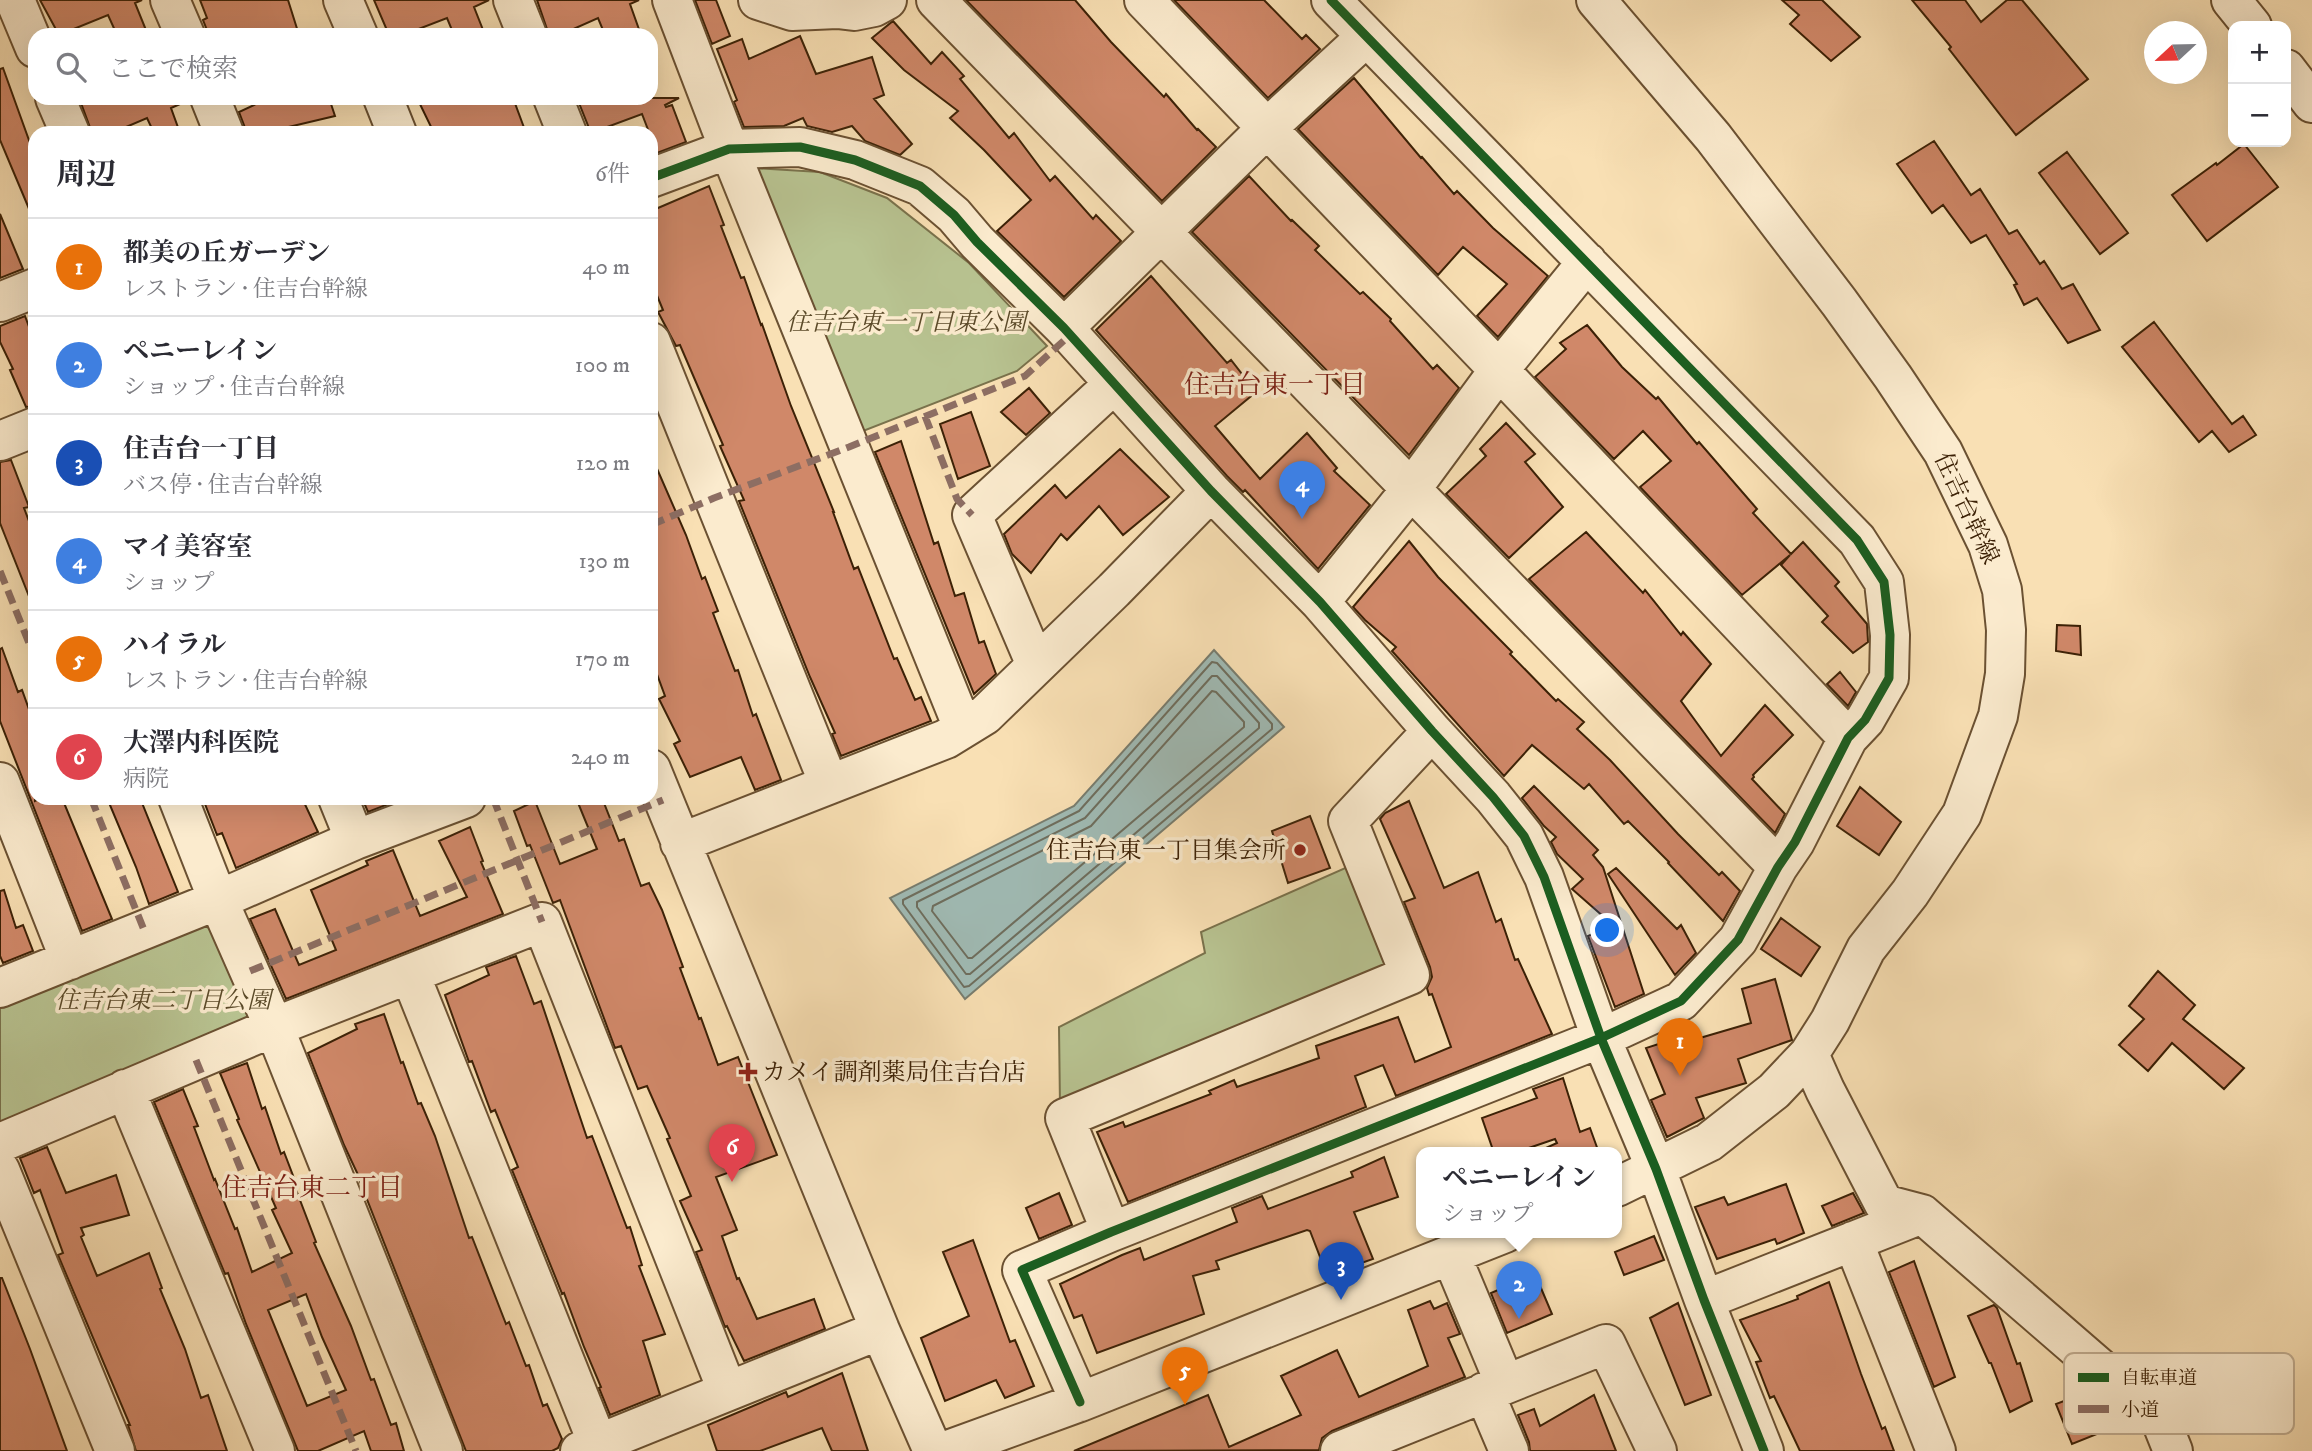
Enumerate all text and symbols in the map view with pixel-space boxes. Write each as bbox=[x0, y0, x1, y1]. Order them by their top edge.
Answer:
north arrow bbox=[2144, 21, 2207, 84]
map controls bbox=[2228, 21, 2291, 147]
button: + bbox=[2228, 21, 2291, 84]
search box bbox=[28, 28, 658, 105]
icon: search bbox=[52, 48, 90, 86]
text: ここで検索 bbox=[108, 53, 238, 86]
button: − bbox=[2228, 84, 2291, 147]
text: 周辺 bbox=[56, 157, 116, 194]
text: 6件 bbox=[595, 160, 630, 189]
text: 都美の丘ガーデン bbox=[123, 237, 330, 270]
text: 1 bbox=[75, 253, 83, 282]
text: 40 m bbox=[582, 253, 630, 282]
text: レストラン · 住吉台幹線 bbox=[123, 275, 368, 304]
park label: 住吉台東一丁目東公園 bbox=[786, 308, 1030, 338]
text: ペニーレイン bbox=[123, 335, 277, 368]
text: 2 bbox=[73, 351, 85, 380]
text: 100 m bbox=[575, 351, 630, 380]
district label: 住吉台東一丁目 bbox=[1184, 369, 1366, 402]
text: ショップ · 住吉台幹線 bbox=[123, 373, 345, 402]
text: 住吉台一丁目 bbox=[123, 433, 279, 466]
street label: 住吉台幹線 bbox=[1927, 448, 2005, 569]
text: 3 bbox=[75, 449, 83, 478]
text: 120 m bbox=[576, 449, 630, 478]
pin: 4 bbox=[1279, 461, 1325, 519]
text: バス停 · 住吉台幹線 bbox=[123, 471, 322, 500]
text: マイ美容室 bbox=[123, 531, 252, 564]
text: 4 bbox=[72, 547, 86, 576]
text: 130 m bbox=[578, 547, 630, 576]
text: ショップ bbox=[123, 569, 215, 598]
text: ハイラル bbox=[123, 629, 226, 662]
text: 5 bbox=[73, 645, 85, 674]
text: 170 m bbox=[575, 645, 630, 674]
text: レストラン · 住吉台幹線 bbox=[123, 667, 368, 696]
text: 大澤内科医院 bbox=[123, 727, 279, 760]
text: 6 bbox=[73, 743, 85, 772]
text: 240 m bbox=[571, 743, 630, 772]
text: 病院 bbox=[123, 765, 169, 794]
place label: 住吉台東一丁目集会所 bbox=[1046, 836, 1286, 866]
marker: 住吉台東一丁目集会所 bbox=[1292, 842, 1308, 858]
your location bbox=[1590, 913, 1624, 947]
park label: 住吉台東二丁目公園 bbox=[55, 986, 275, 1016]
pin: 1 bbox=[1657, 1018, 1703, 1076]
place label: カメイ調剤薬局住吉台店 bbox=[762, 1058, 1026, 1088]
marker: カメイ調剤薬局住吉台店 bbox=[740, 1064, 756, 1080]
pin: 6 bbox=[709, 1124, 755, 1182]
popup bbox=[1416, 1147, 1622, 1238]
text: ペニーレイン bbox=[1442, 1162, 1596, 1195]
district label: 住吉台東二丁目 bbox=[221, 1172, 403, 1205]
text: ショップ bbox=[1442, 1200, 1533, 1229]
pin: 3 bbox=[1318, 1242, 1364, 1300]
pin: 2 bbox=[1496, 1261, 1542, 1319]
pin: 5 bbox=[1162, 1347, 1208, 1405]
legend bbox=[2064, 1353, 2294, 1434]
text: 自転車道 bbox=[2121, 1367, 2197, 1390]
text: 小道 bbox=[2121, 1399, 2159, 1422]

